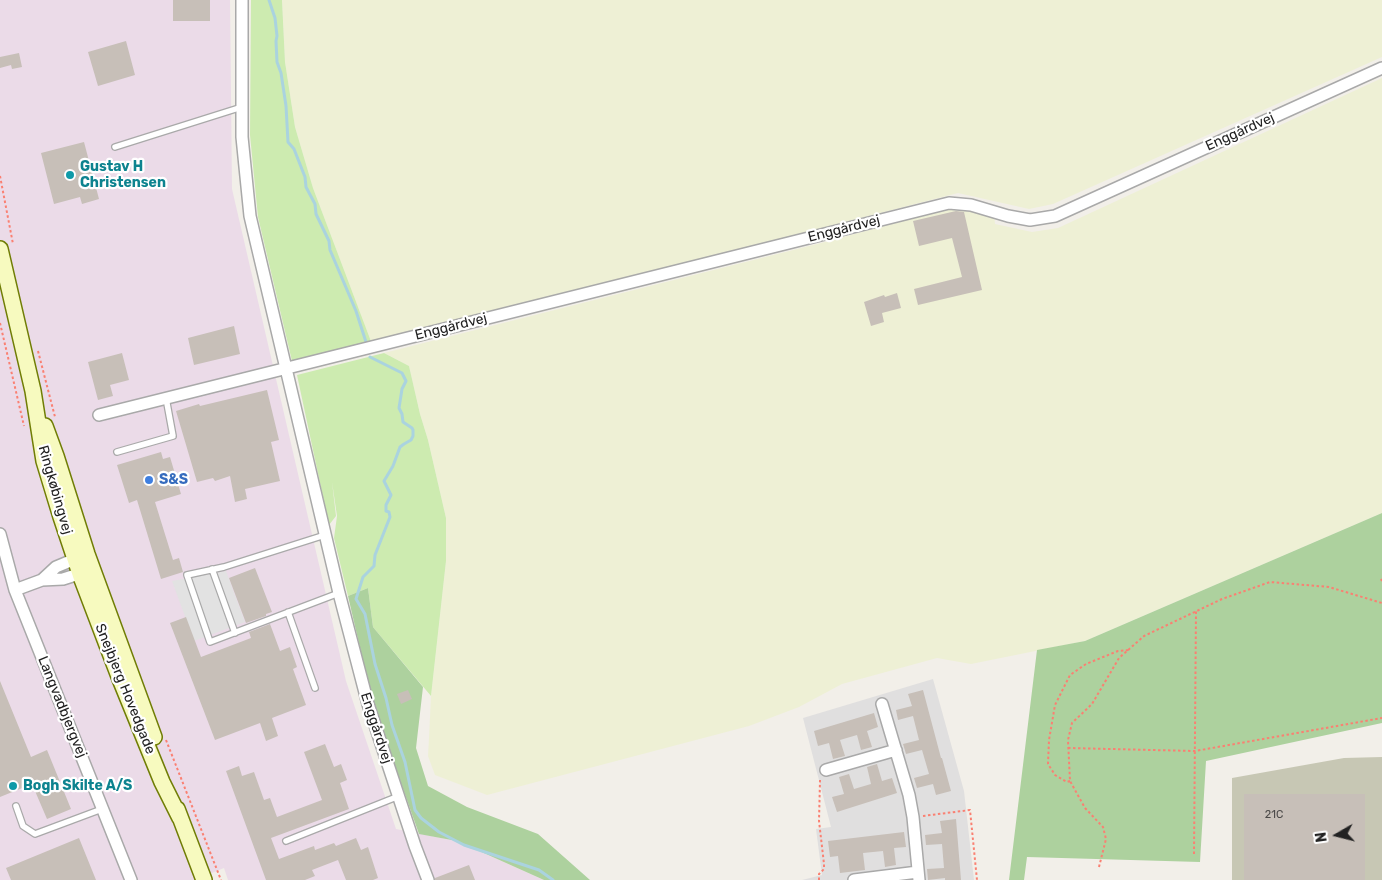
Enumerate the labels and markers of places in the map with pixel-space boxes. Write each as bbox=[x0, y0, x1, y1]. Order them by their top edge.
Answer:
place label: Gustav H Christensen bbox=[80, 159, 166, 192]
marker: Gustav H Christensen bbox=[64, 169, 76, 181]
place label: S&S bbox=[159, 472, 188, 488]
marker: S&S bbox=[143, 474, 155, 486]
place label: Bogh Skilte A/S bbox=[23, 778, 132, 794]
marker: Bogh Skilte A/S bbox=[7, 780, 19, 792]

